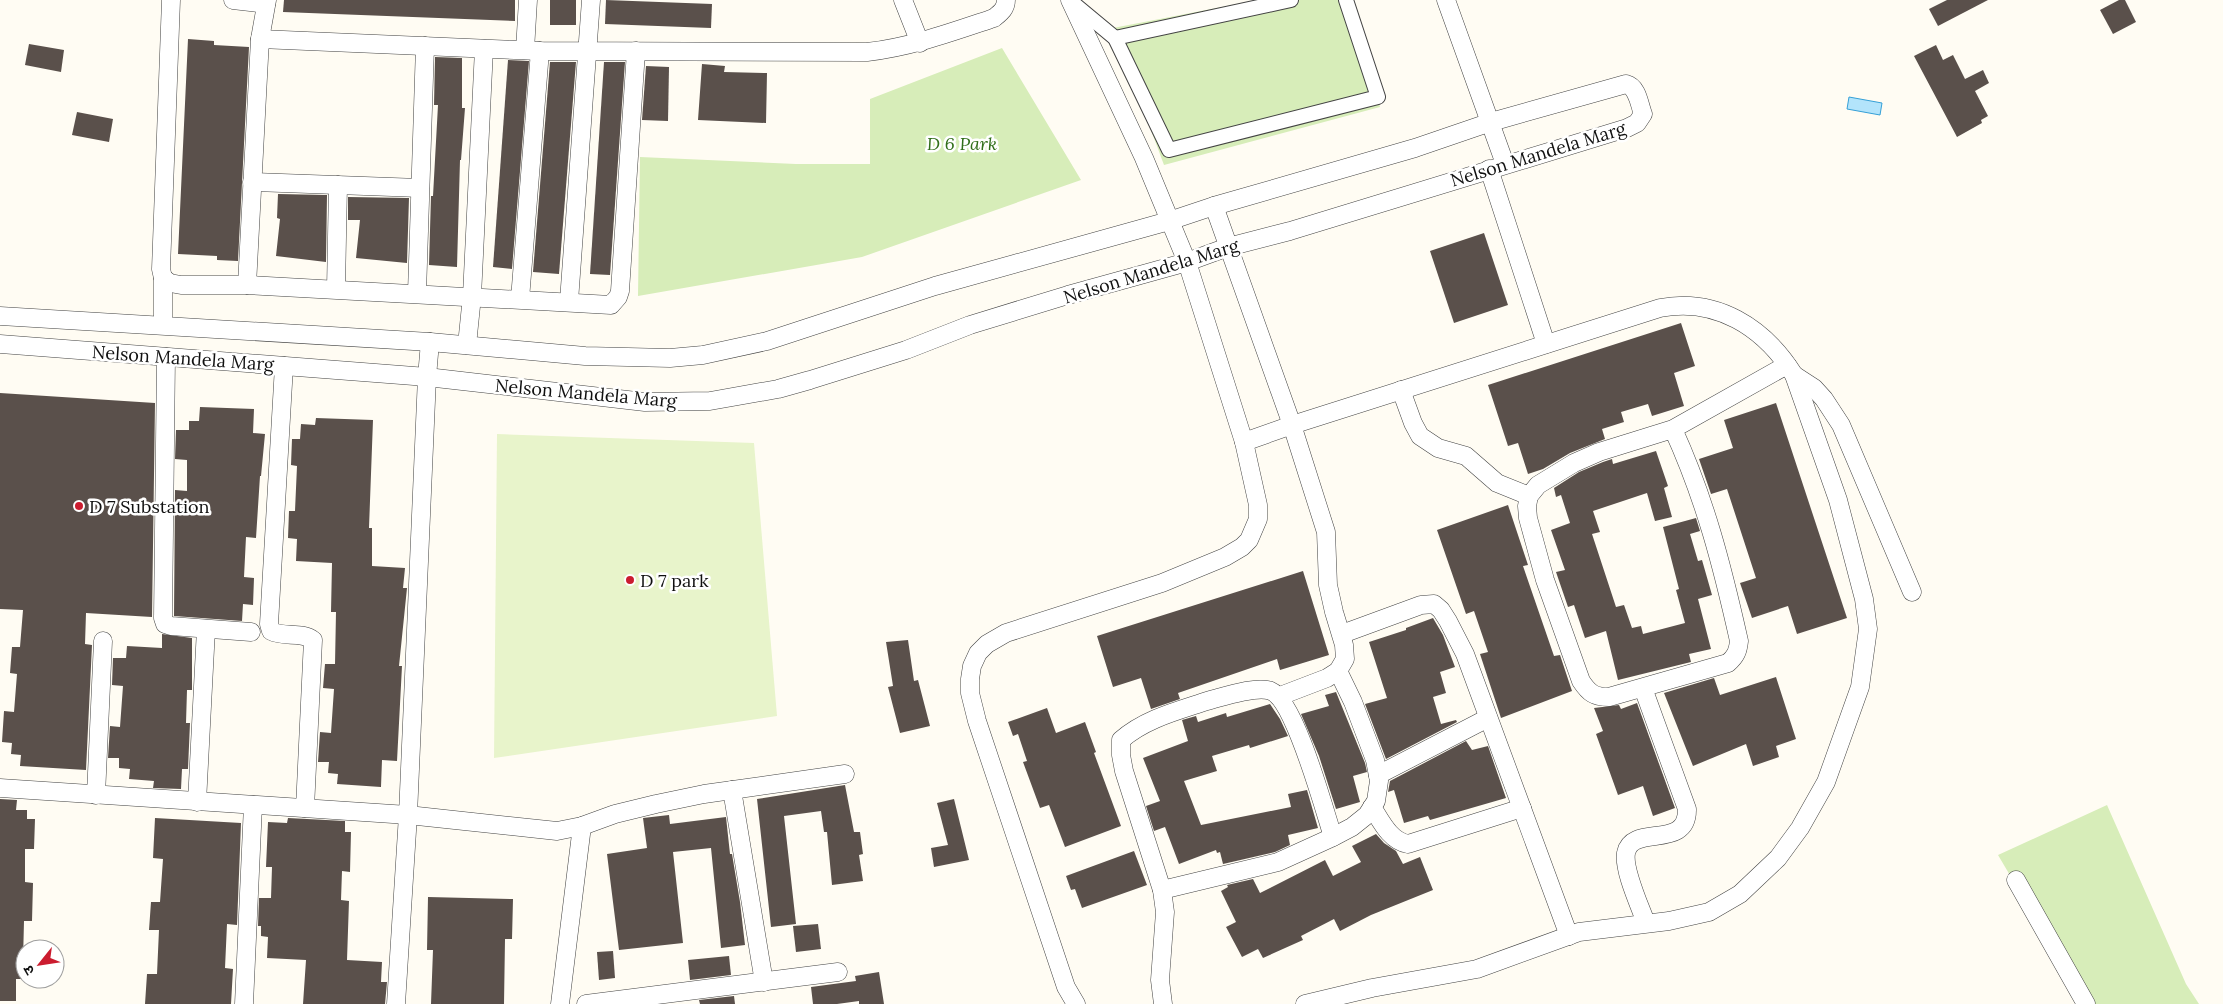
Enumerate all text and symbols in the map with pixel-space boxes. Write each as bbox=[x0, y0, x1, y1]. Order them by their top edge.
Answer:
street label: Nelson Mandela Marg bbox=[1447, 116, 1630, 192]
park label: D 6 Park bbox=[927, 132, 997, 155]
street label: Nelson Mandela Marg bbox=[1060, 233, 1243, 309]
street label: Nelson Mandela Marg bbox=[91, 340, 276, 376]
street label: Nelson Mandela Marg bbox=[494, 374, 679, 412]
place label: D 7 Substation bbox=[89, 495, 210, 518]
marker: D 7 Substation bbox=[73, 500, 85, 512]
place label: D 7 park bbox=[640, 569, 709, 592]
marker: D 7 park bbox=[624, 574, 636, 586]
north arrow bbox=[15, 939, 65, 989]
text: उ bbox=[18, 962, 39, 979]

